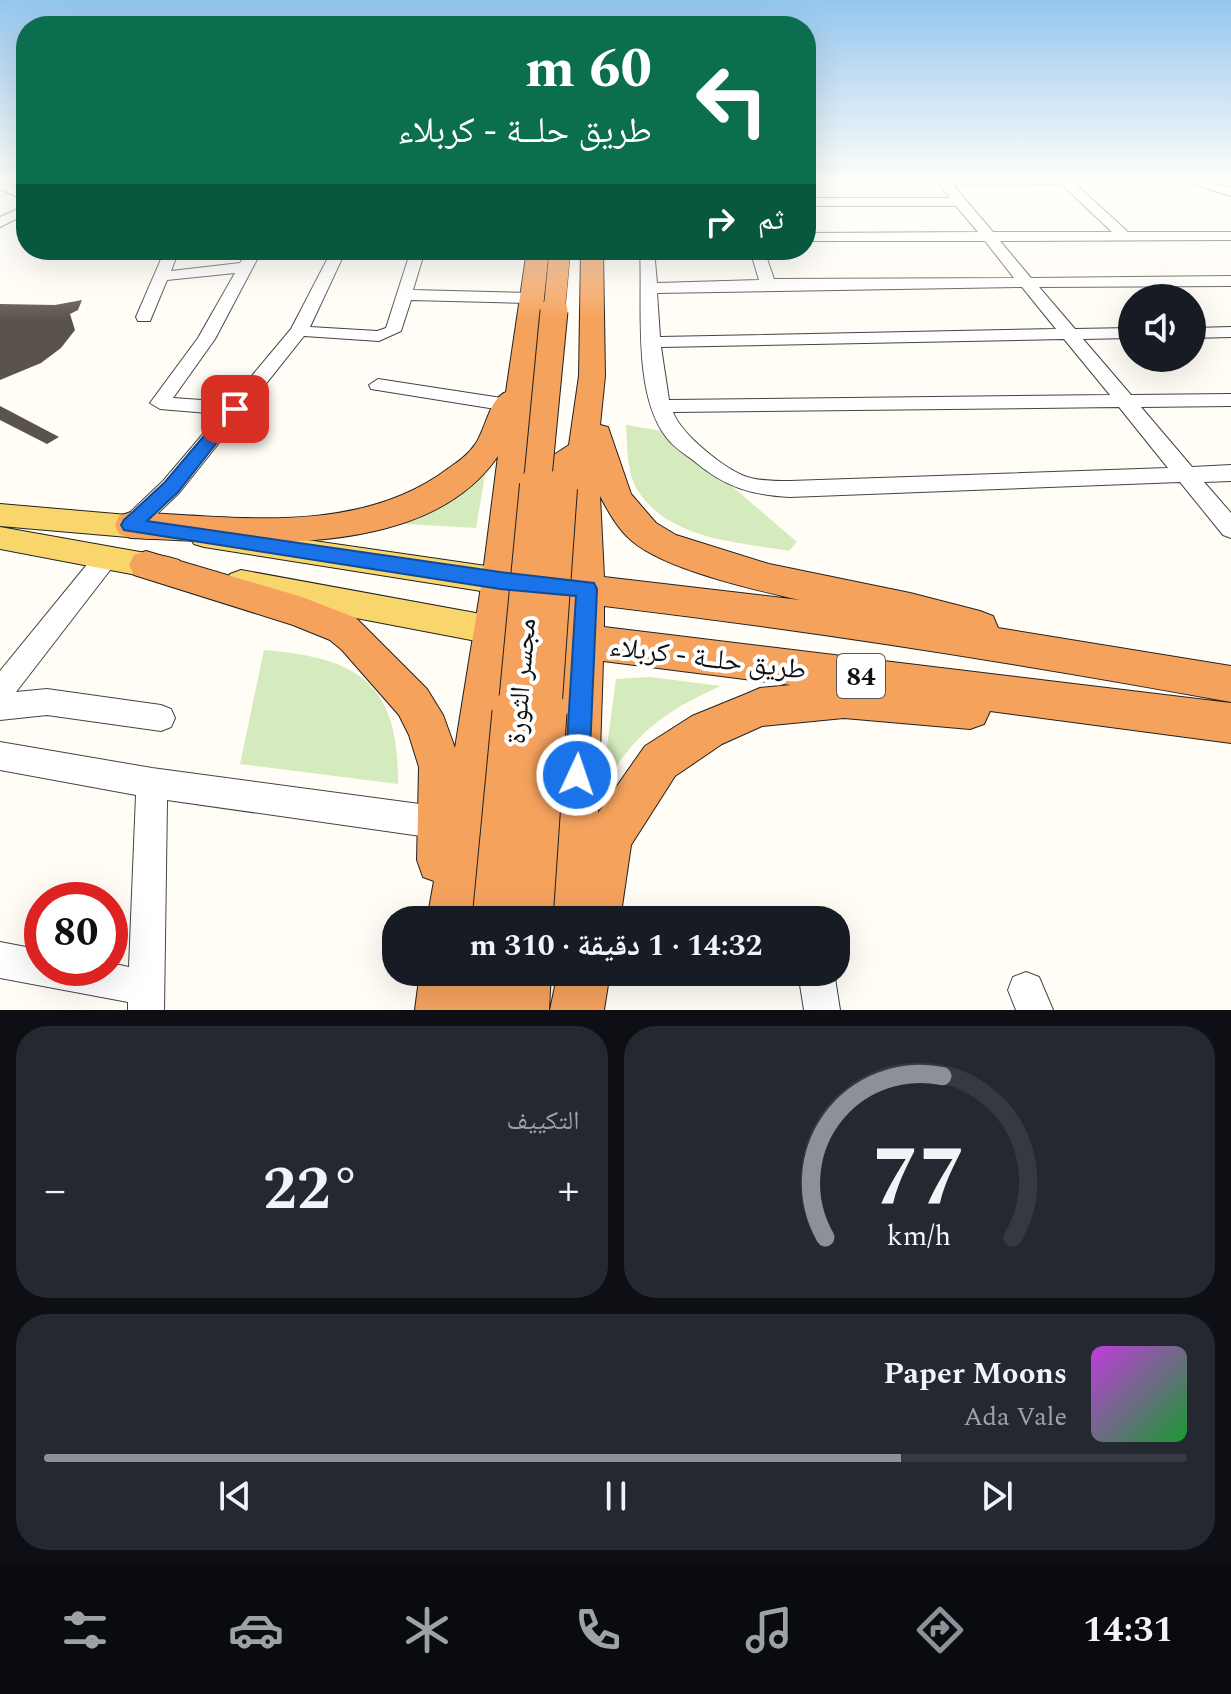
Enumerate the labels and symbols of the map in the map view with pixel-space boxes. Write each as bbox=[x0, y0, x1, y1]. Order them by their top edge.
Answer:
pin bbox=[201, 375, 269, 443]
street label: مجسر الثورة bbox=[495, 616, 548, 746]
street label: طريق حلــة - كربلاء bbox=[607, 625, 809, 692]
road number: 84 bbox=[837, 654, 885, 698]
position arrow bbox=[535, 733, 619, 817]
speed limit sign: 80 bbox=[24, 882, 128, 986]

